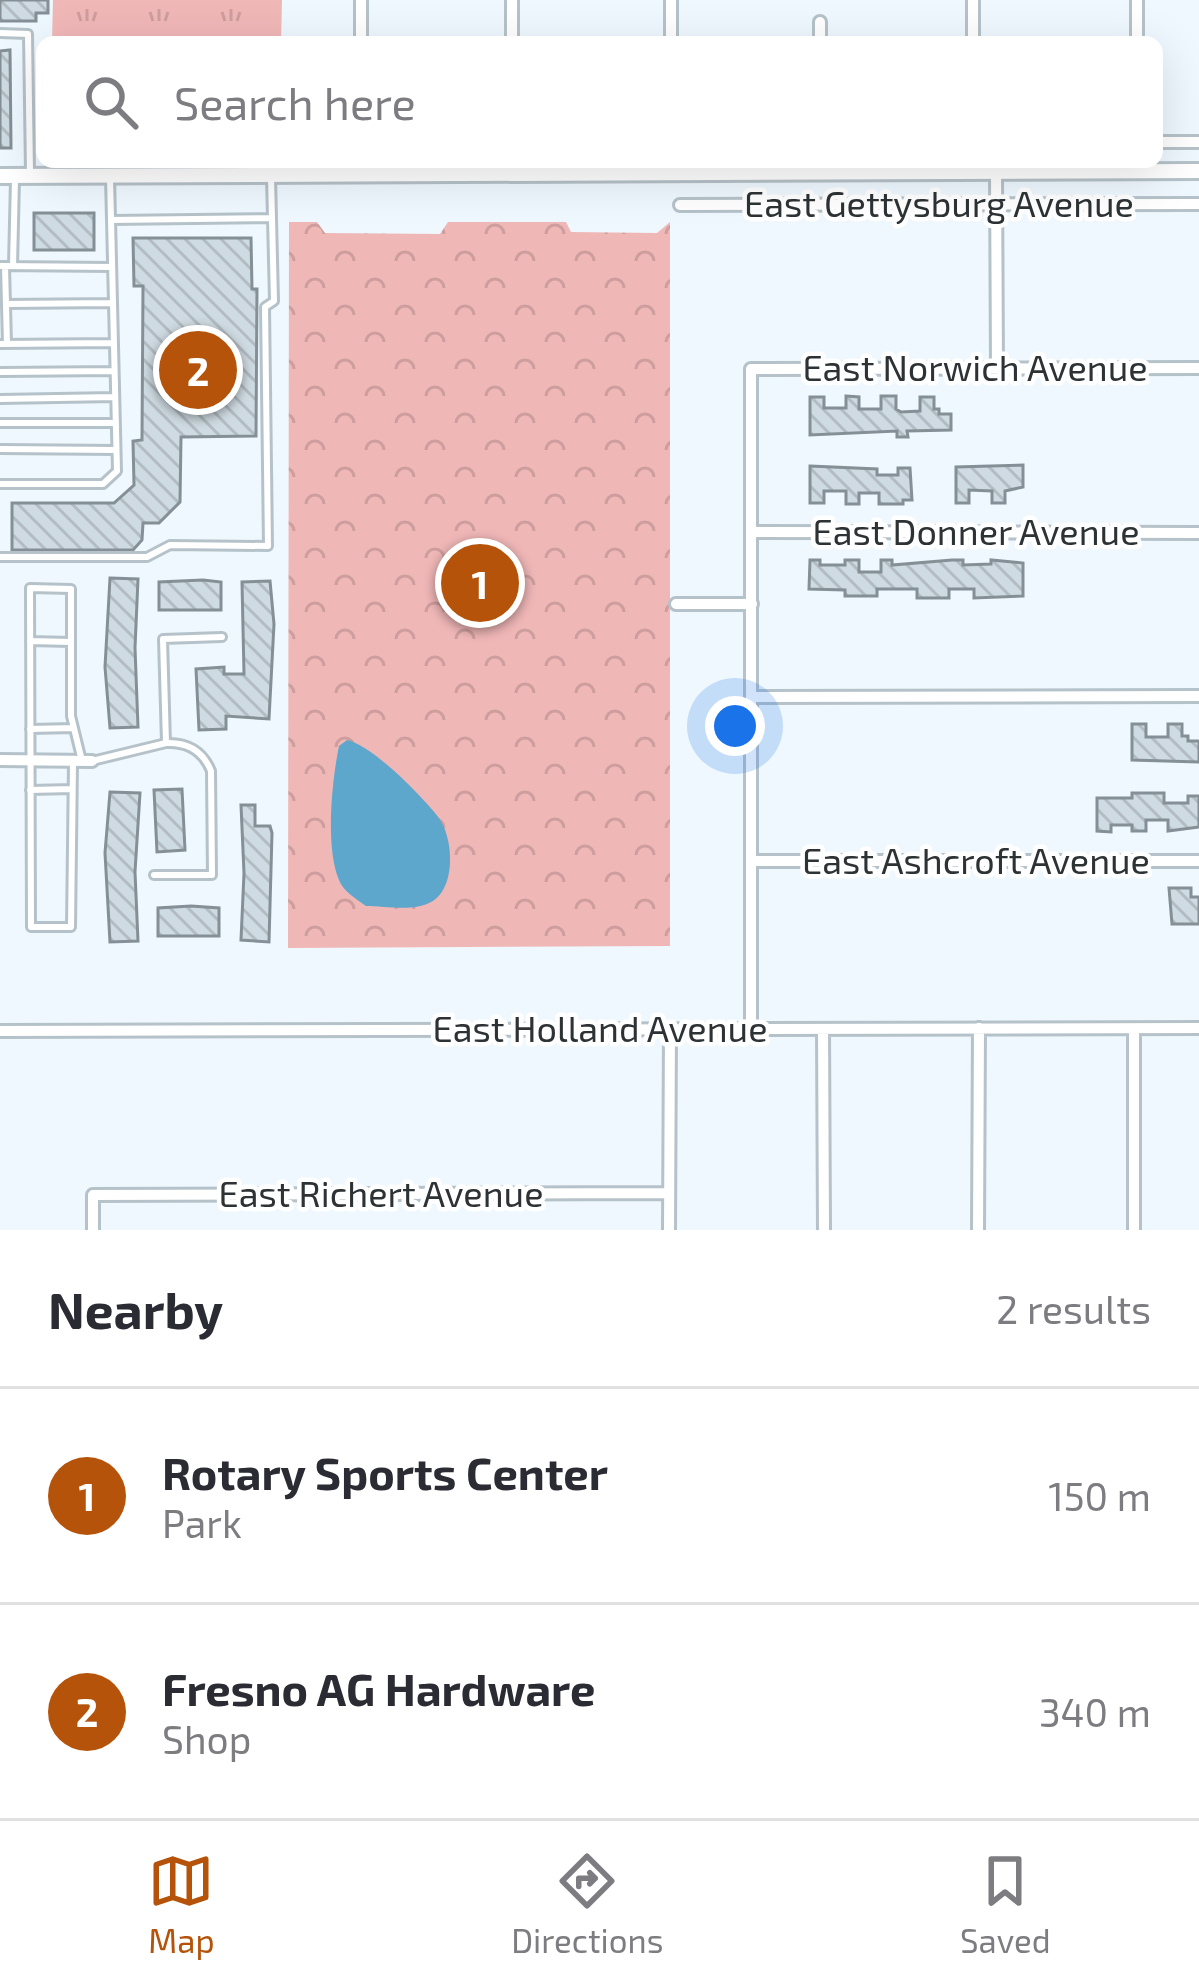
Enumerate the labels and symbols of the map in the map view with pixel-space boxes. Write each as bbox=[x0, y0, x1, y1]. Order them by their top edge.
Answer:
street label: East Gettysburg Avenue bbox=[744, 181, 1134, 224]
pin: 2 bbox=[159, 325, 237, 415]
street label: East Norwich Avenue bbox=[802, 345, 1148, 388]
street label: East Donner Avenue bbox=[813, 509, 1139, 552]
pin: 1 bbox=[441, 538, 519, 628]
your location bbox=[705, 696, 765, 756]
street label: East Ashcroft Avenue bbox=[802, 838, 1150, 881]
street label: East Holland Avenue bbox=[433, 1006, 767, 1049]
street label: East Richert Avenue bbox=[219, 1171, 543, 1214]

